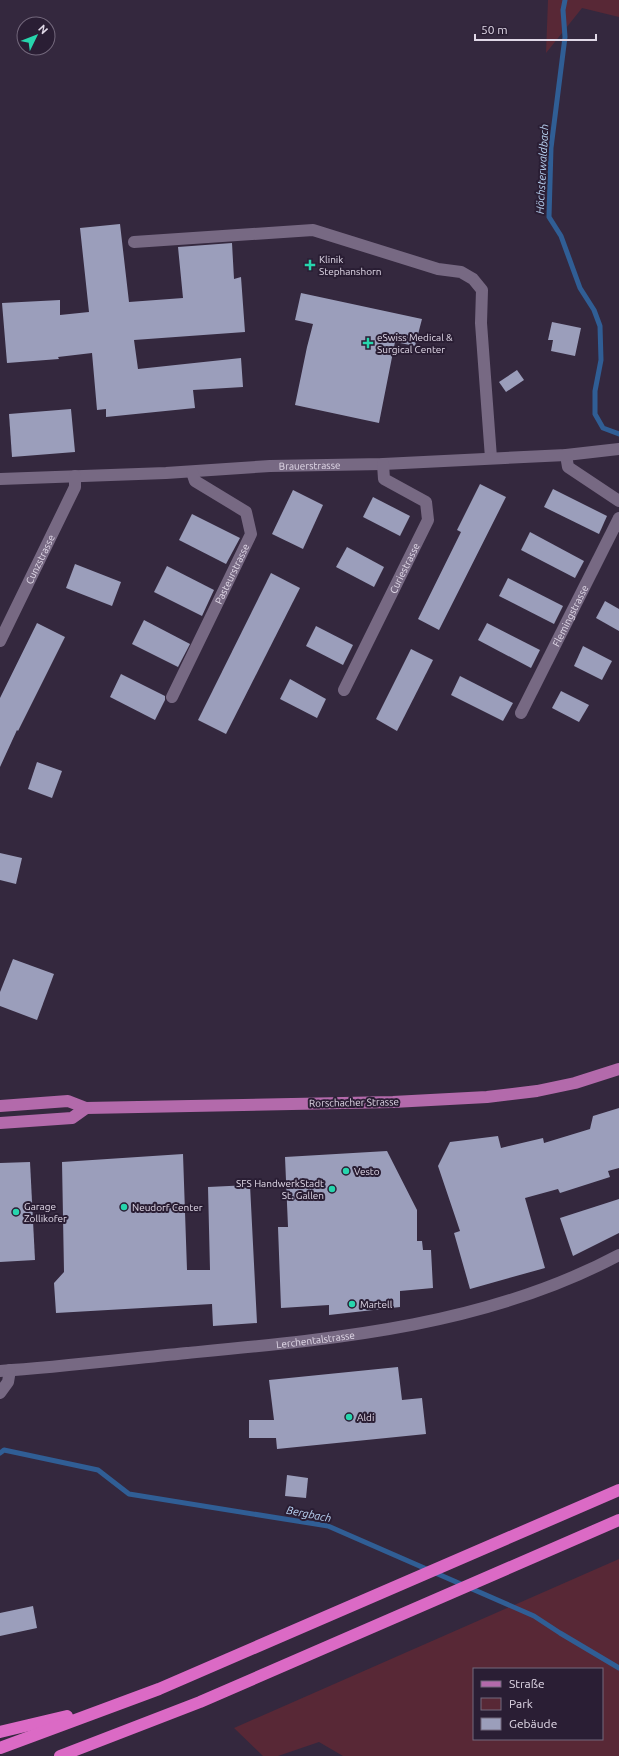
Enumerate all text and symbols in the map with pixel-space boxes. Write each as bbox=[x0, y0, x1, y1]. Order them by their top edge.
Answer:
north arrow bbox=[16, 16, 56, 56]
scale bar bbox=[475, 16, 596, 42]
text: N bbox=[36, 22, 51, 36]
text: 50 m bbox=[481, 23, 508, 36]
water label: Höchsterwaldbach bbox=[534, 124, 550, 214]
place label: Klinik Stephanshorn bbox=[319, 254, 381, 277]
marker: Klinik Stephanshorn bbox=[304, 259, 316, 271]
place label: eSwiss Medical & Surgical Center bbox=[377, 332, 453, 355]
marker: eSwiss Medical & Surgical Center bbox=[362, 337, 374, 349]
street label: Brauerstrasse bbox=[279, 460, 341, 472]
street label: Cunzstrasse bbox=[24, 533, 57, 586]
street label: Curiestrasse bbox=[388, 541, 422, 595]
street label: Pasteurstrasse bbox=[213, 542, 251, 606]
street label: Flemingstrasse bbox=[550, 583, 590, 648]
street label: Rorschacher Strasse bbox=[309, 1096, 399, 1109]
marker: Vesto bbox=[341, 1166, 351, 1176]
place label: Vesto bbox=[354, 1166, 380, 1177]
place label: SFS HandwerkStadt St. Gallen bbox=[236, 1178, 324, 1201]
marker: SFS HandwerkStadt St. Gallen bbox=[327, 1184, 337, 1194]
place label: Garage Zollikofer bbox=[24, 1201, 67, 1224]
marker: Neudorf Center bbox=[119, 1202, 129, 1212]
place label: Neudorf Center bbox=[132, 1202, 203, 1213]
marker: Garage Zollikofer bbox=[11, 1207, 21, 1217]
marker: Martell bbox=[347, 1299, 357, 1309]
place label: Martell bbox=[360, 1299, 393, 1310]
street label: Lerchentalstrasse bbox=[276, 1329, 356, 1350]
marker: Aldi bbox=[344, 1412, 354, 1422]
place label: Aldi bbox=[357, 1412, 374, 1423]
water label: Bergbach bbox=[285, 1504, 333, 1524]
legend bbox=[473, 1668, 603, 1740]
text: Straße bbox=[509, 1677, 545, 1690]
text: Park bbox=[509, 1697, 533, 1710]
text: Gebäude bbox=[509, 1717, 557, 1730]

